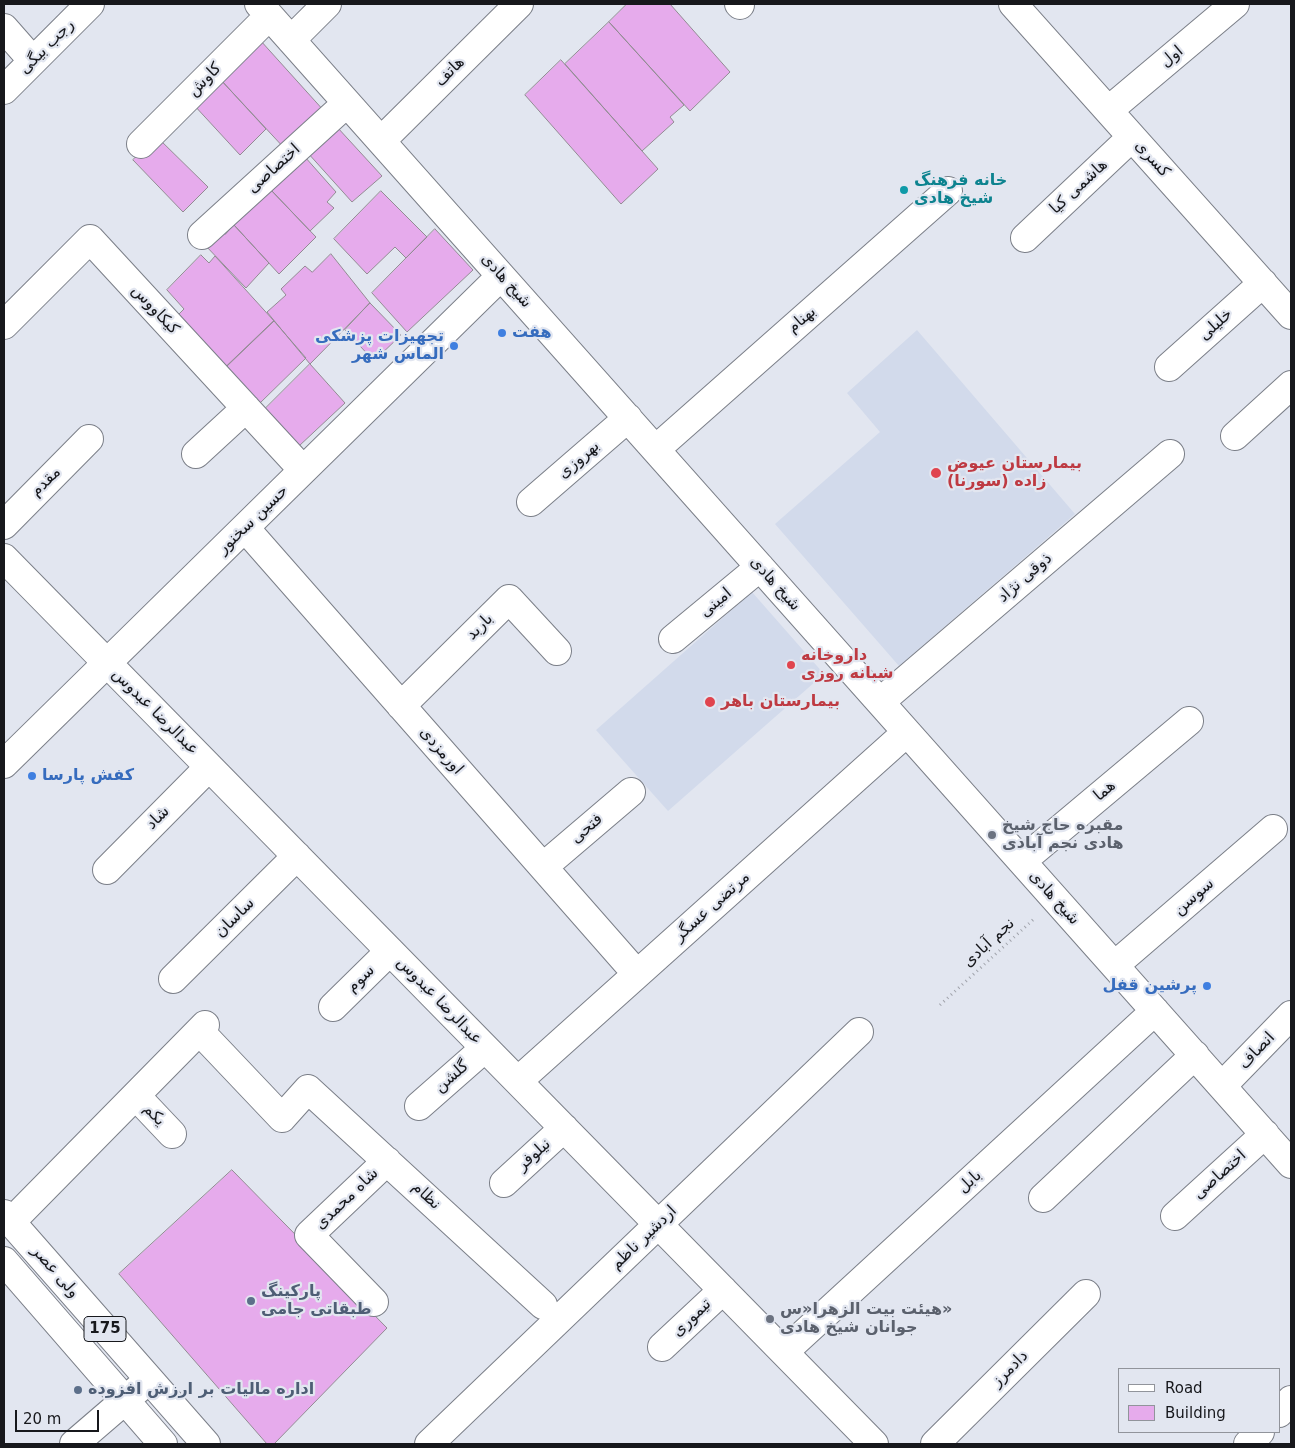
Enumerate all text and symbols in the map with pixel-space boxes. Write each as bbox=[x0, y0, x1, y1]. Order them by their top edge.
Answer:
street label: رجب بیگی bbox=[16, 16, 78, 78]
street label: اول bbox=[1157, 42, 1187, 72]
street label: هاتف bbox=[431, 53, 469, 91]
street label: کاوش bbox=[184, 59, 226, 101]
street label: کسری bbox=[1130, 137, 1174, 181]
street label: اختصاصی bbox=[243, 140, 305, 198]
street label: هاشمی کیا bbox=[1046, 156, 1112, 218]
place label: خانه فرهنگ شیخ هادی bbox=[914, 171, 1007, 209]
marker: خانه فرهنگ شیخ هادی bbox=[898, 184, 910, 196]
street label: شیخ هادی bbox=[477, 250, 535, 312]
street label: کیکاووس bbox=[127, 281, 183, 339]
street label: بهنام bbox=[784, 302, 820, 338]
street label: خلیلی bbox=[1195, 305, 1237, 345]
place label: هفت bbox=[512, 323, 552, 343]
place label: تجهیزات پزشکی الماس شهر bbox=[315, 327, 444, 365]
marker: هفت bbox=[496, 327, 508, 339]
marker: تجهیزات پزشکی الماس شهر bbox=[448, 340, 460, 352]
street label: بهروزی bbox=[554, 437, 604, 483]
place label: بیمارستان عیوض زاده (سورنا) bbox=[947, 454, 1082, 492]
street label: مقدم bbox=[27, 463, 65, 501]
marker: بیمارستان عیوض زاده (سورنا) bbox=[929, 466, 943, 480]
street label: حسین سخنور bbox=[214, 482, 292, 558]
street label: ذوقی نژاد bbox=[994, 549, 1056, 607]
street label: شیخ هادی bbox=[746, 553, 804, 615]
street label: امینی bbox=[696, 584, 736, 622]
street label: باربد bbox=[463, 610, 497, 644]
place label: داروخانه شبانه روزی bbox=[801, 646, 894, 684]
marker: داروخانه شبانه روزی bbox=[785, 659, 797, 671]
street label: عبدالرضا عبدوس bbox=[108, 665, 202, 759]
place label: بیمارستان باهر bbox=[721, 692, 840, 712]
marker: بیمارستان باهر bbox=[703, 695, 717, 709]
street label: اورمزدی bbox=[415, 723, 467, 779]
place label: کفش پارسا bbox=[42, 766, 134, 786]
marker: کفش پارسا bbox=[26, 770, 38, 782]
street label: هما bbox=[1090, 776, 1120, 806]
street label: شاد bbox=[142, 802, 174, 834]
street label: فتحی bbox=[567, 810, 607, 848]
place label: مقبره حاج شیخ هادی نجم آبادی bbox=[1002, 816, 1124, 854]
marker: مقبره حاج شیخ هادی نجم آبادی bbox=[986, 829, 998, 841]
street label: شیخ هادی bbox=[1025, 867, 1083, 929]
street label: مرتضی عسگر bbox=[670, 868, 754, 946]
street label: سوسن bbox=[1170, 874, 1218, 920]
street label: ساسان bbox=[211, 894, 259, 942]
street label: نجم آبادی bbox=[959, 914, 1019, 972]
street label: عبدالرضا عبدوس bbox=[392, 953, 486, 1049]
street label: سوم bbox=[343, 961, 379, 997]
place label: پرشین قفل bbox=[1103, 976, 1197, 996]
marker: پرشین قفل bbox=[1201, 980, 1213, 992]
street label: انصاف bbox=[1235, 1028, 1279, 1074]
street label: گلشن bbox=[431, 1057, 473, 1097]
street label: یکم bbox=[139, 1100, 169, 1130]
street label: نیلوفر bbox=[513, 1135, 555, 1175]
street label: اختصاصی bbox=[1189, 1146, 1251, 1204]
street label: شاه محمدی bbox=[311, 1164, 383, 1234]
street label: بابل bbox=[954, 1166, 986, 1198]
street label: نظام bbox=[408, 1178, 444, 1214]
street label: اردشیر ناظم bbox=[607, 1202, 681, 1274]
street label: ولی عصر bbox=[27, 1242, 83, 1302]
place label: پارکینگ طبقاتی جامی bbox=[261, 1282, 372, 1320]
marker: پارکینگ طبقاتی جامی bbox=[245, 1295, 257, 1307]
street label: تیموری bbox=[668, 1295, 716, 1341]
place label: هیئت بیت الزهرا«س» جوانان شیخ هادی bbox=[780, 1300, 952, 1338]
marker: هیئت بیت الزهرا«س» جوانان شیخ هادی bbox=[764, 1313, 776, 1325]
road number: 175 bbox=[84, 1316, 126, 1342]
street label: دادمرز bbox=[988, 1347, 1032, 1391]
legend bbox=[1118, 1368, 1280, 1433]
text: Road bbox=[1165, 1379, 1203, 1397]
place label: اداره مالیات بر ارزش افزوده bbox=[88, 1380, 314, 1400]
marker: اداره مالیات بر ارزش افزوده bbox=[72, 1384, 84, 1396]
scale bar bbox=[18, 1400, 101, 1432]
text: Building bbox=[1165, 1404, 1226, 1422]
text: 20 m bbox=[23, 1410, 61, 1428]

